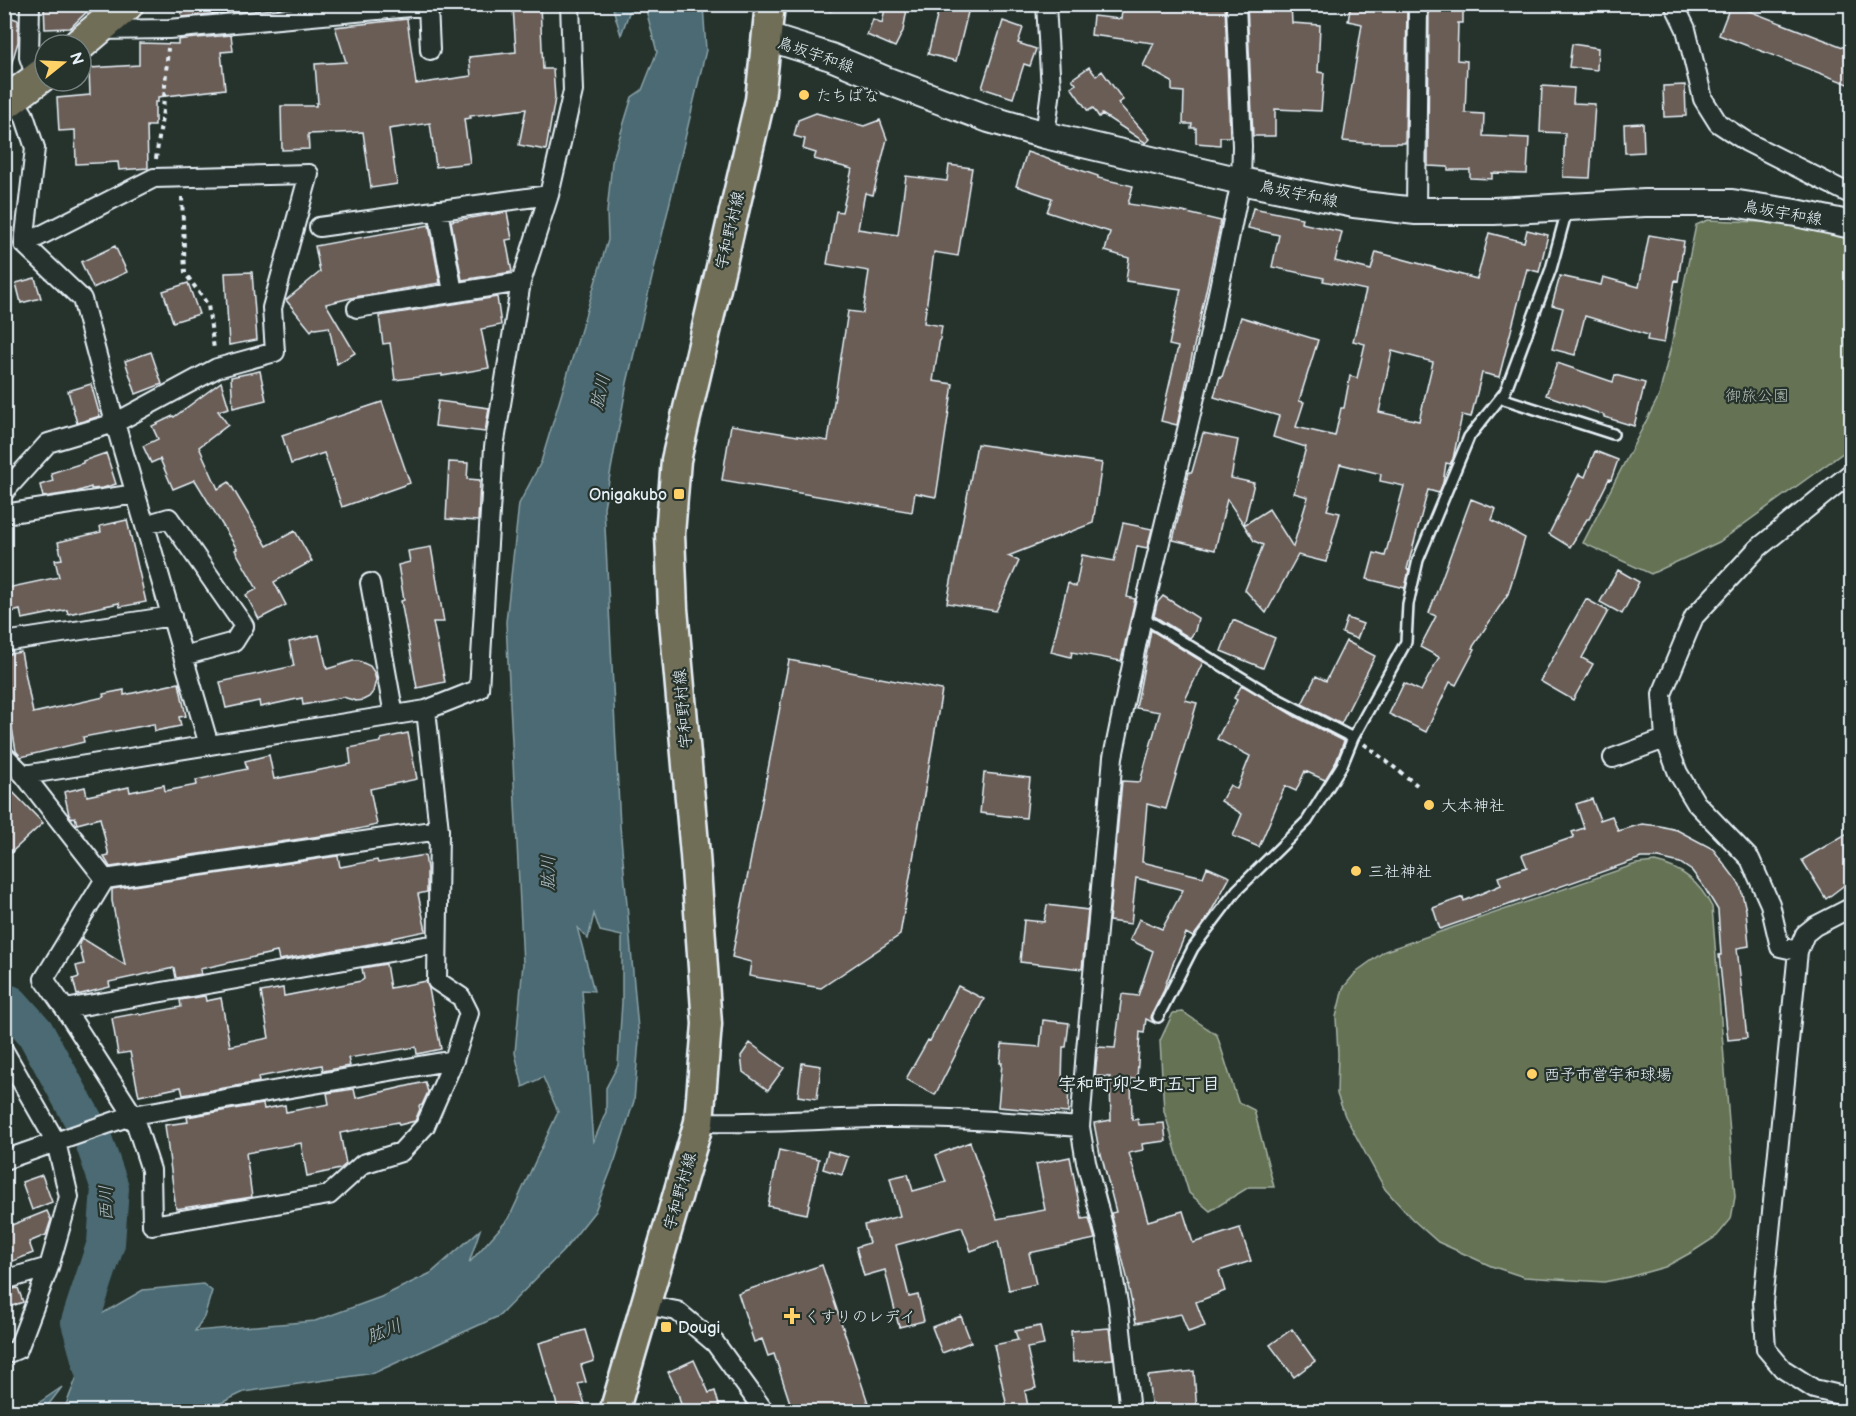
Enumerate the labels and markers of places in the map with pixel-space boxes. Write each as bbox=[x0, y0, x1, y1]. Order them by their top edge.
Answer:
place label: たちばな bbox=[816, 87, 880, 106]
marker: たちばな bbox=[797, 88, 811, 102]
place label: Onigakubo bbox=[589, 486, 667, 505]
marker: Onigakubo bbox=[672, 487, 686, 501]
place label: 大本神社 bbox=[1441, 797, 1505, 816]
marker: 大本神社 bbox=[1422, 798, 1436, 812]
place label: 三社神社 bbox=[1368, 863, 1432, 882]
marker: 三社神社 bbox=[1349, 864, 1363, 878]
place label: 西予市営宇和球場 bbox=[1544, 1066, 1672, 1085]
marker: 西予市営宇和球場 bbox=[1525, 1067, 1539, 1081]
place label: くすりのレデイ bbox=[804, 1308, 915, 1327]
marker: くすりのレデイ bbox=[785, 1309, 799, 1323]
place label: Dougi bbox=[678, 1319, 720, 1338]
marker: Dougi bbox=[659, 1320, 673, 1334]

